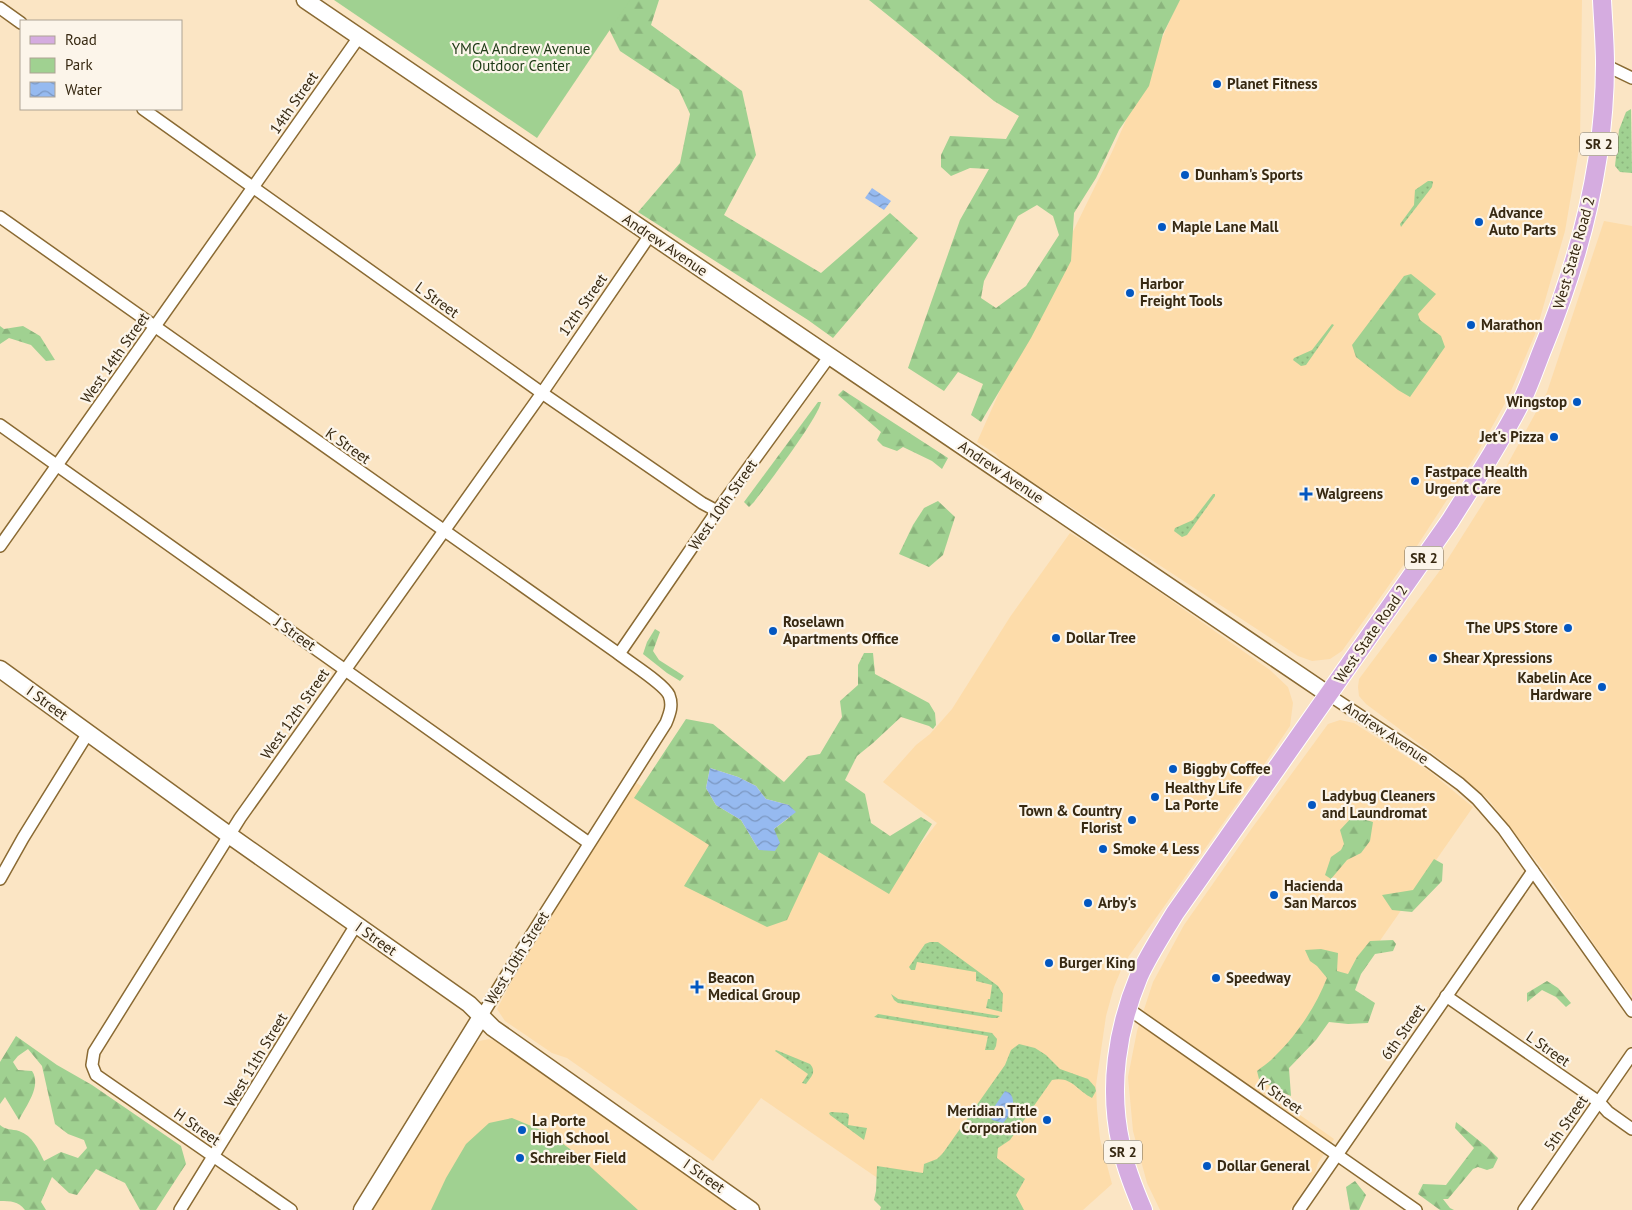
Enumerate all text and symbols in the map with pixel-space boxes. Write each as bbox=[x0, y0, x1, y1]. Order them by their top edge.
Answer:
legend bbox=[20, 20, 182, 110]
text: Road bbox=[65, 30, 97, 49]
park label: YMCA Andrew Avenue Outdoor Center bbox=[452, 39, 590, 75]
text: Park bbox=[65, 55, 93, 74]
street label: 14th Street bbox=[265, 68, 322, 138]
place label: Planet Fitness bbox=[1227, 74, 1318, 93]
marker: Planet Fitness bbox=[1211, 78, 1223, 90]
text: Water bbox=[65, 80, 102, 99]
road number: SR 2 bbox=[1580, 132, 1618, 156]
place label: Dunham's Sports bbox=[1195, 165, 1303, 184]
marker: Dunham's Sports bbox=[1179, 169, 1191, 181]
street label: West State Road 2 bbox=[1548, 195, 1599, 311]
place label: Advance Auto Parts bbox=[1489, 203, 1556, 239]
street label: Andrew Avenue bbox=[619, 209, 711, 280]
marker: Advance Auto Parts bbox=[1473, 216, 1485, 228]
place label: Maple Lane Mall bbox=[1172, 217, 1279, 236]
marker: Maple Lane Mall bbox=[1156, 221, 1168, 233]
street label: 12th Street bbox=[554, 270, 611, 340]
place label: Harbor Freight Tools bbox=[1140, 274, 1223, 310]
street label: L Street bbox=[412, 277, 463, 322]
marker: Harbor Freight Tools bbox=[1124, 287, 1136, 299]
street label: West 14th Street bbox=[76, 309, 153, 407]
place label: Marathon bbox=[1481, 315, 1543, 334]
marker: Marathon bbox=[1465, 319, 1477, 331]
place label: Wingstop bbox=[1506, 392, 1567, 411]
marker: Wingstop bbox=[1571, 396, 1583, 408]
street label: K Street bbox=[322, 423, 375, 468]
place label: Jet's Pizza bbox=[1479, 427, 1544, 446]
marker: Jet's Pizza bbox=[1548, 431, 1560, 443]
street label: Andrew Avenue bbox=[955, 436, 1047, 507]
street label: West 10th Street bbox=[684, 456, 761, 554]
place label: Fastpace Health Urgent Care bbox=[1425, 462, 1527, 498]
marker: Fastpace Health Urgent Care bbox=[1409, 475, 1421, 487]
place label: Walgreens bbox=[1316, 484, 1383, 503]
marker: Walgreens bbox=[1300, 488, 1312, 500]
road number: SR 2 bbox=[1405, 546, 1443, 570]
street label: West State Road 2 bbox=[1330, 581, 1412, 687]
street label: J Street bbox=[270, 612, 320, 655]
place label: Roselawn Apartments Office bbox=[783, 612, 899, 648]
place label: The UPS Store bbox=[1466, 618, 1558, 637]
marker: The UPS Store bbox=[1562, 622, 1574, 634]
marker: Roselawn Apartments Office bbox=[767, 625, 779, 637]
place label: Dollar Tree bbox=[1066, 628, 1136, 647]
marker: Dollar Tree bbox=[1050, 632, 1062, 644]
place label: Shear Xpressions bbox=[1443, 648, 1552, 667]
marker: Shear Xpressions bbox=[1427, 652, 1439, 664]
street label: West 12th Street bbox=[256, 665, 333, 763]
place label: Kabelin Ace Hardware bbox=[1517, 668, 1592, 704]
street label: I Street bbox=[23, 681, 72, 724]
marker: Kabelin Ace Hardware bbox=[1596, 681, 1608, 693]
street label: Andrew Avenue bbox=[1340, 697, 1432, 768]
place label: Biggby Coffee bbox=[1183, 759, 1271, 778]
marker: Biggby Coffee bbox=[1167, 763, 1179, 775]
place label: Healthy Life La Porte bbox=[1165, 778, 1243, 814]
place label: Ladybug Cleaners and Laundromat bbox=[1322, 786, 1435, 822]
marker: Healthy Life La Porte bbox=[1149, 791, 1161, 803]
marker: Ladybug Cleaners and Laundromat bbox=[1306, 799, 1318, 811]
place label: Town & Country Florist bbox=[1019, 801, 1123, 837]
marker: Town & Country Florist bbox=[1126, 814, 1138, 826]
place label: Smoke 4 Less bbox=[1113, 839, 1199, 858]
marker: Smoke 4 Less bbox=[1097, 843, 1109, 855]
place label: Hacienda San Marcos bbox=[1284, 876, 1357, 912]
marker: Hacienda San Marcos bbox=[1268, 889, 1280, 901]
place label: Arby's bbox=[1098, 893, 1136, 912]
marker: Arby's bbox=[1082, 897, 1094, 909]
street label: West 10th Street bbox=[480, 907, 553, 1008]
street label: I Street bbox=[352, 917, 401, 960]
place label: Burger King bbox=[1059, 953, 1135, 972]
marker: Burger King bbox=[1043, 957, 1055, 969]
place label: Beacon Medical Group bbox=[708, 968, 800, 1004]
place label: Speedway bbox=[1226, 968, 1292, 987]
marker: Speedway bbox=[1210, 972, 1222, 984]
marker: Beacon Medical Group bbox=[690, 980, 704, 994]
street label: 6th Street bbox=[1377, 1000, 1429, 1063]
street label: West 11th Street bbox=[220, 1009, 291, 1110]
street label: L Street bbox=[1523, 1027, 1574, 1071]
street label: K Street bbox=[1254, 1073, 1307, 1118]
street label: 5th Street bbox=[1540, 1091, 1592, 1154]
place label: Meridian Title Corporation bbox=[947, 1101, 1037, 1137]
street label: H Street bbox=[170, 1104, 224, 1149]
place label: La Porte High School bbox=[532, 1111, 610, 1147]
marker: Meridian Title Corporation bbox=[1041, 1114, 1053, 1126]
marker: La Porte High School bbox=[516, 1124, 528, 1136]
road number: SR 2 bbox=[1104, 1140, 1142, 1164]
place label: Schreiber Field bbox=[530, 1148, 626, 1167]
marker: Schreiber Field bbox=[514, 1152, 526, 1164]
street label: I Street bbox=[680, 1154, 729, 1197]
place label: Dollar General bbox=[1217, 1156, 1310, 1175]
marker: Dollar General bbox=[1201, 1160, 1213, 1172]

